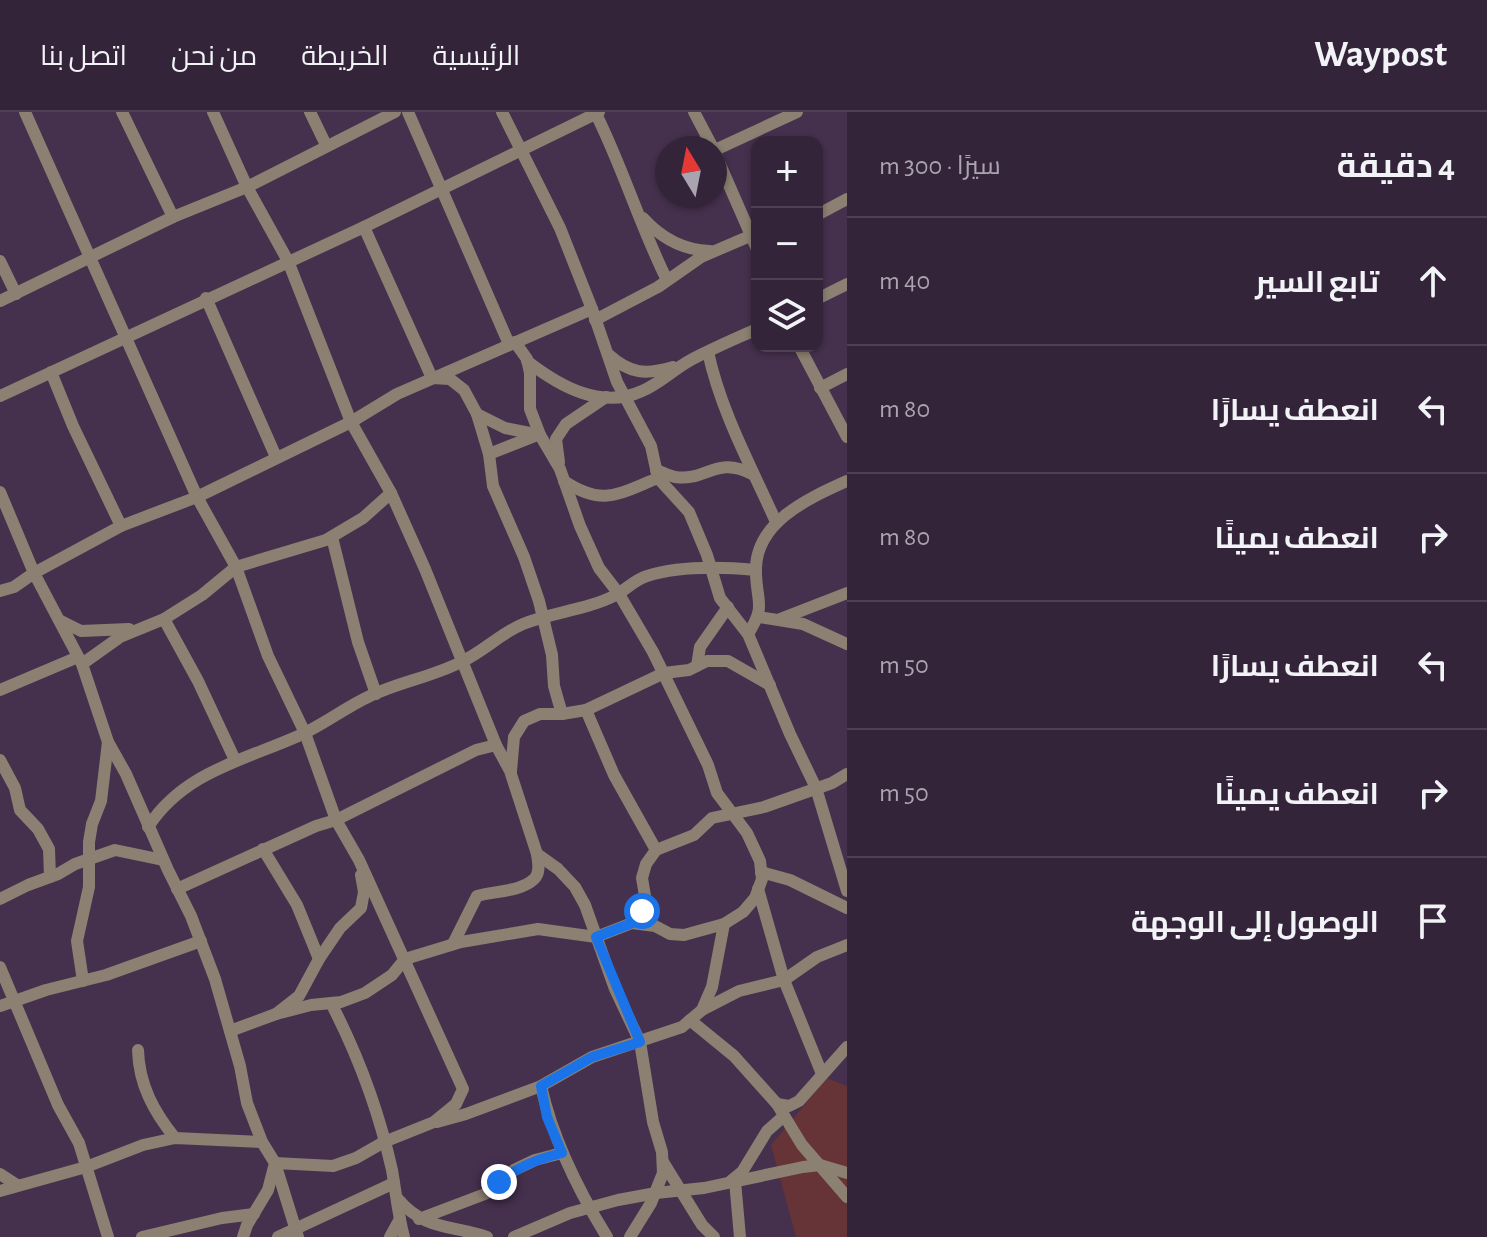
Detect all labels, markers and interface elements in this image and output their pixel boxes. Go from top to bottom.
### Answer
text: Waypost [1314,36,1447,74]
text: اتصل بنا [40,43,127,71]
text: من نحن [171,43,257,71]
text: الخريطة [301,43,389,71]
text: الرئيسية [433,43,520,71]
north arrow [655,136,727,208]
map controls [751,136,823,352]
button: + [751,136,823,208]
text: 4 دقيقة [1337,150,1455,184]
text: سيرًا · 300 m [879,153,1001,179]
button: − [751,208,823,280]
icon: ahead [1411,259,1455,303]
text: 40 m [879,268,930,294]
text: تابع السير [1255,268,1379,298]
button: layers [751,280,823,352]
icon: left [1411,387,1455,431]
text: 80 m [879,396,930,422]
text: انعطف يسارًا [1211,396,1379,426]
icon: right [1411,515,1455,559]
text: 80 m [879,524,930,550]
text: انعطف يمينًا [1215,524,1379,554]
icon: left [1411,643,1455,687]
text: 50 m [879,652,929,678]
text: انعطف يسارًا [1211,652,1379,682]
icon: right [1411,771,1455,815]
text: 50 m [879,780,929,806]
text: انعطف يمينًا [1215,780,1379,810]
route start [624,893,660,929]
icon: arrive [1411,899,1455,943]
text: الوصول إلى الوجهة [1131,908,1379,938]
route end [481,1164,517,1200]

